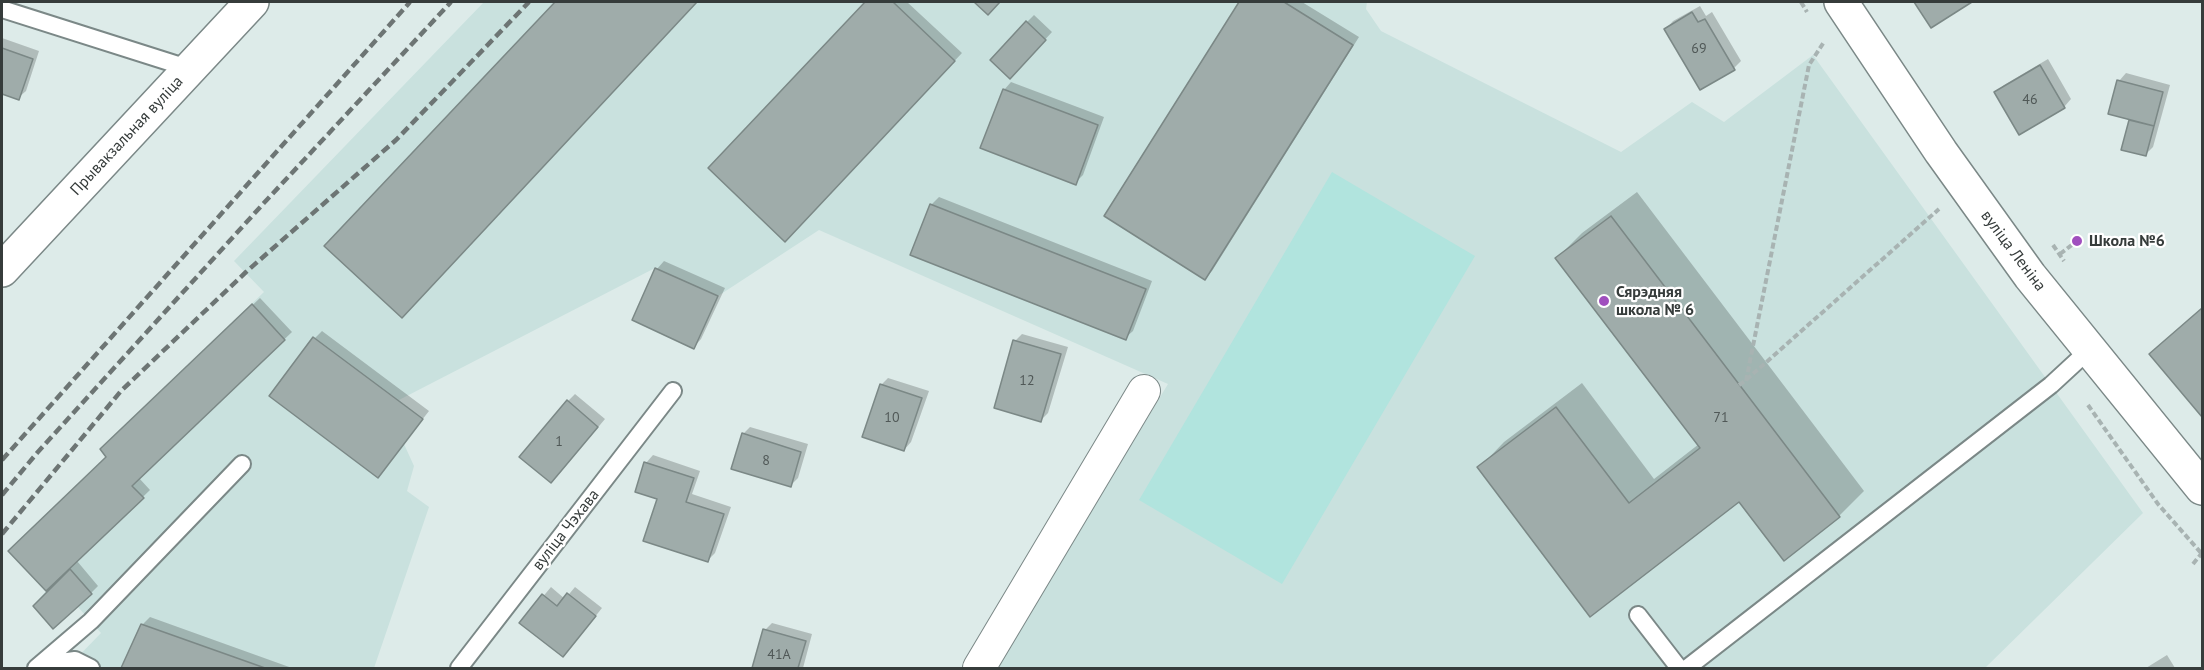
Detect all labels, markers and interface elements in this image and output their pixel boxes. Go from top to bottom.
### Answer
house number: 69 [1691,41,1707,57]
street label: Прывакзальная вуліца [67,72,187,200]
house number: 46 [2022,92,2038,108]
street label: вуліца Леніна [1976,207,2050,295]
place label: Школа №6 [2089,231,2165,251]
marker: Школа №6 [2070,234,2084,248]
place label: Сярэдняя школа № 6 [1616,282,1694,320]
marker: Сярэдняя школа № 6 [1597,294,1611,308]
house number: 12 [1019,373,1035,389]
house number: 10 [884,410,900,426]
house number: 71 [1713,410,1729,426]
house number: 1 [555,434,563,450]
house number: 8 [762,453,770,469]
street label: вуліца Чэхава [528,486,604,574]
house number: 41А [767,647,791,663]

